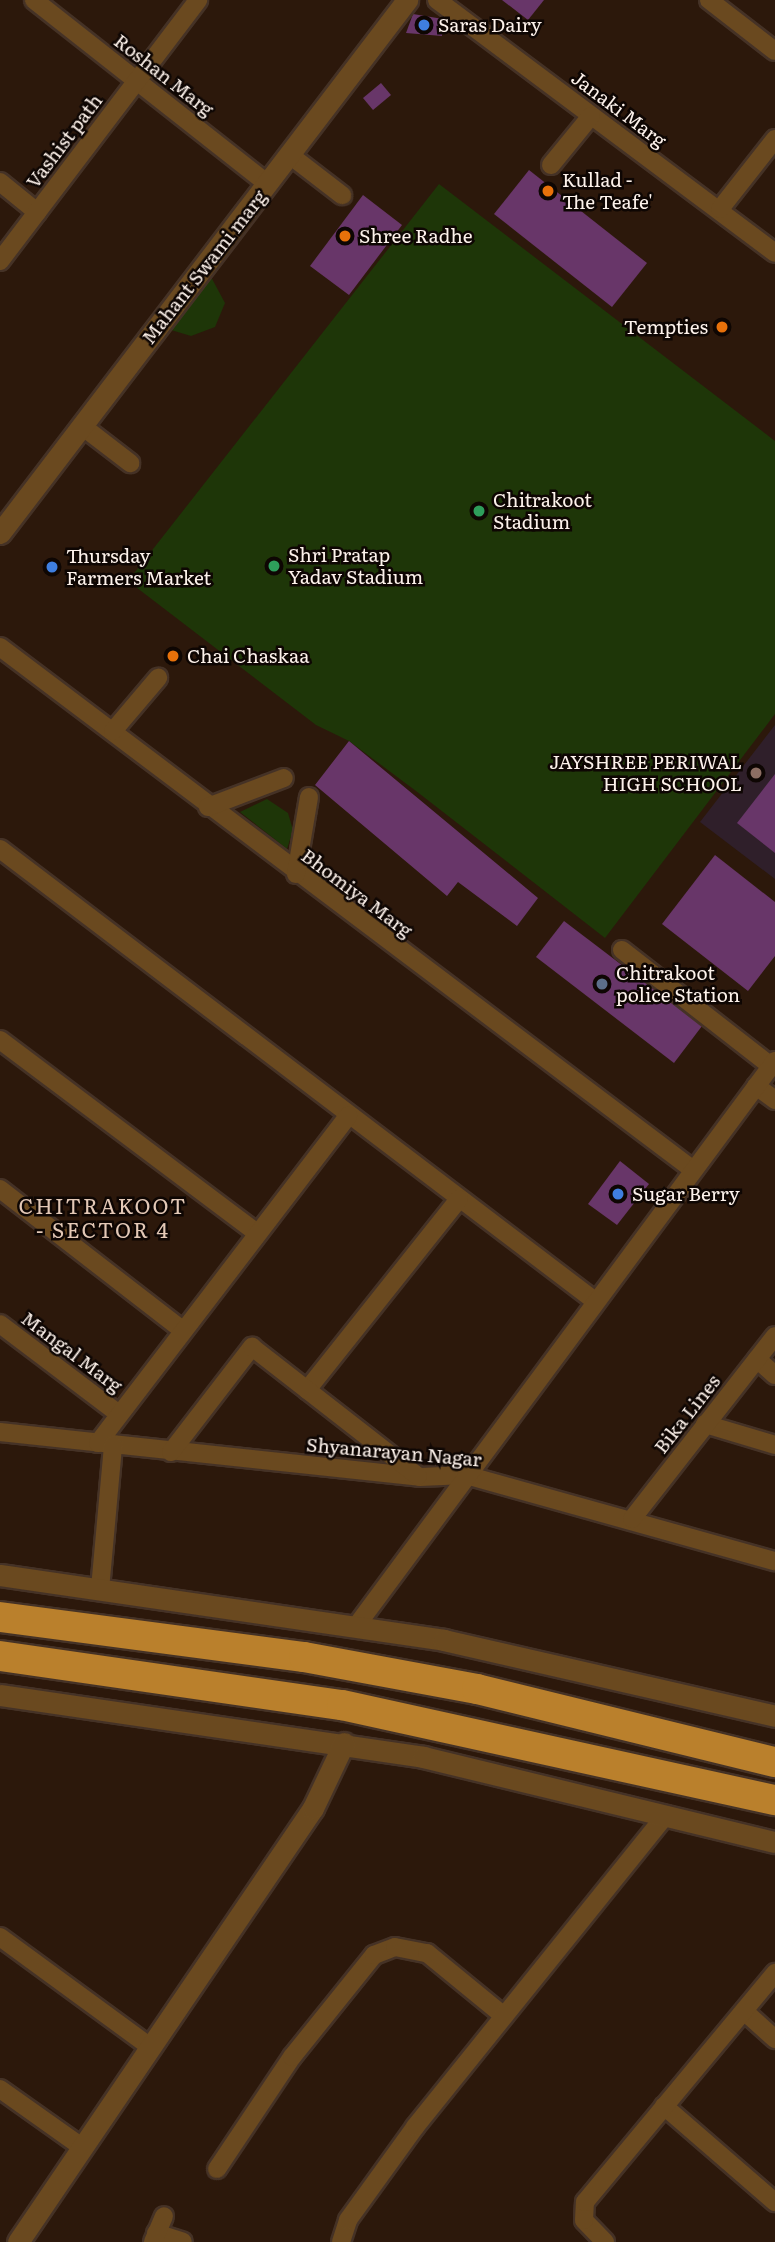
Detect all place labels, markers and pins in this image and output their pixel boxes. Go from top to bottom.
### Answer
place label: Saras Dairy [438,14,542,36]
marker: Saras Dairy [416,17,432,33]
place label: Kullad - The Teafe' [562,169,653,213]
marker: Kullad - The Teafe' [540,183,556,199]
place label: Shree Radhe [359,225,473,247]
marker: Shree Radhe [337,228,353,244]
place label: Tempties [624,316,708,338]
marker: Tempties [714,319,730,335]
place label: Chitrakoot Stadium [493,489,592,533]
marker: Chitrakoot Stadium [471,503,487,519]
place label: Shri Pratap Yadav Stadium [288,544,423,588]
place label: Thursday Farmers Market [66,545,211,589]
marker: Shri Pratap Yadav Stadium [266,558,282,574]
marker: Thursday Farmers Market [44,559,60,575]
place label: Chai Chaskaa [187,645,309,667]
marker: Chai Chaskaa [165,648,181,664]
place label: JAYSHREE PERIWAL HIGH SCHOOL [549,751,742,795]
marker: JAYSHREE PERIWAL HIGH SCHOOL [748,765,764,781]
place label: Chitrakoot police Station [616,962,740,1006]
marker: Chitrakoot police Station [594,976,610,992]
place label: Sugar Berry [632,1183,740,1205]
marker: Sugar Berry [610,1186,626,1202]

